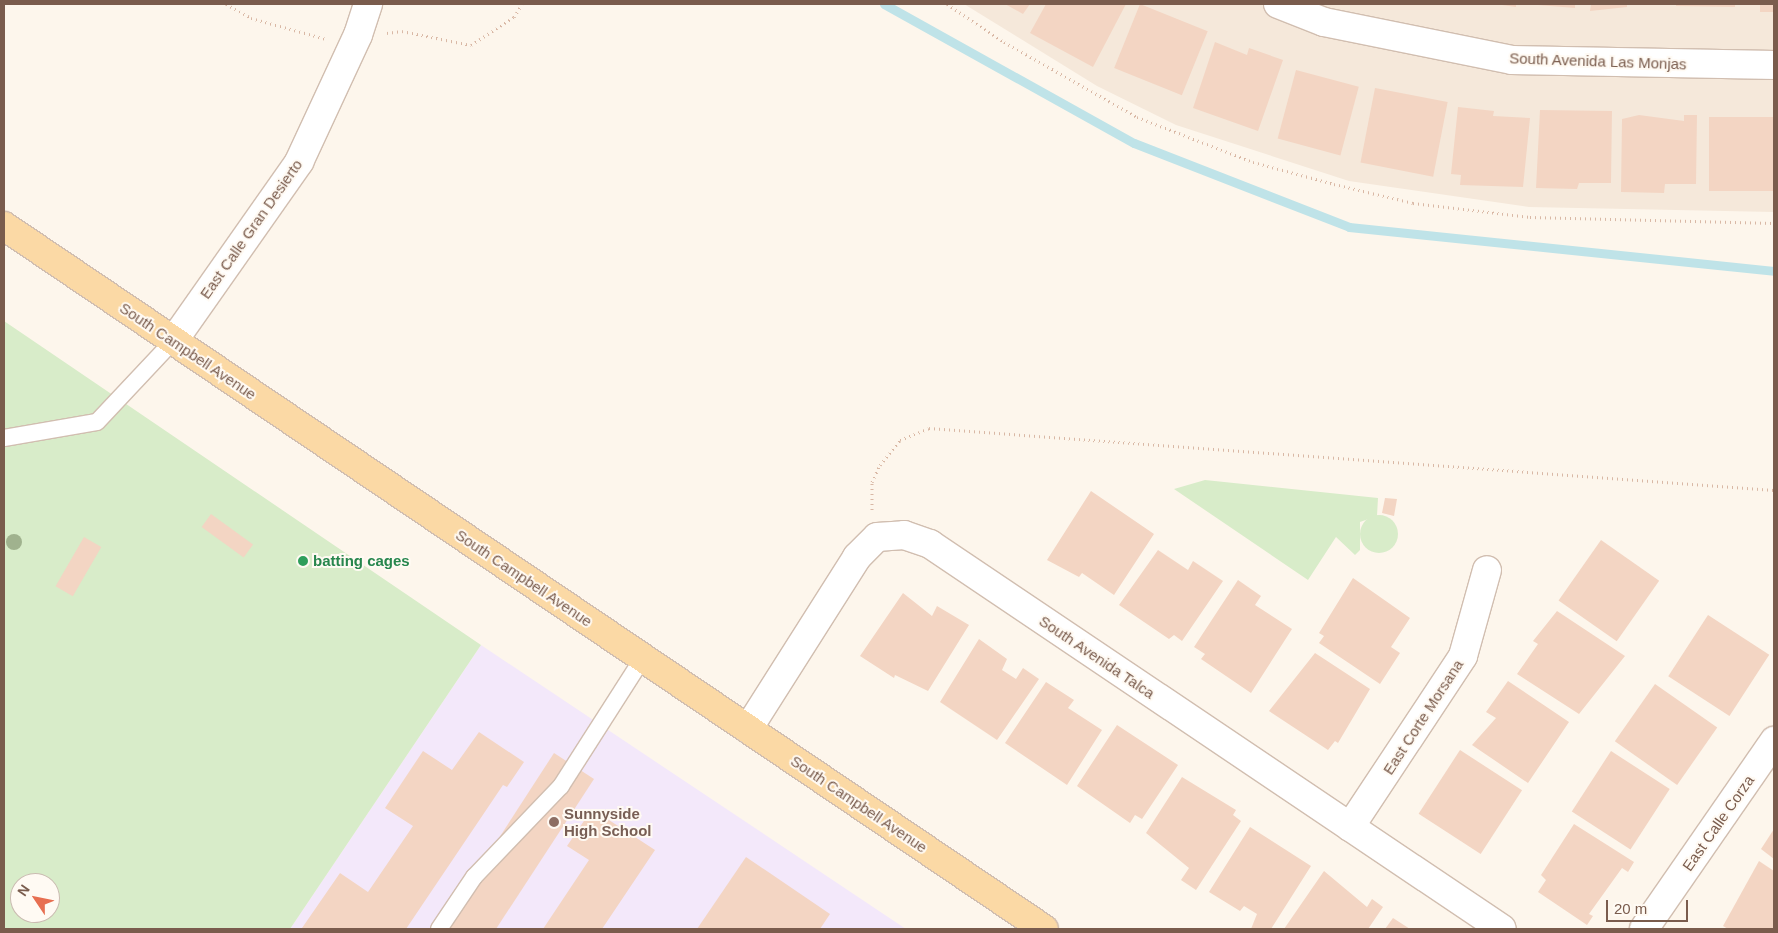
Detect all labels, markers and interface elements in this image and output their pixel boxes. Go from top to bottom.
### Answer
street label: South Avenida Las Monjas [1509,49,1687,73]
street label: East Calle Gran Desierto [196,156,306,302]
street label: South Campbell Avenue [116,298,260,404]
street label: South Campbell Avenue [452,525,596,631]
place label: batting cages [313,552,410,570]
marker: batting cages [297,555,309,567]
street label: South Avenida Talca [1035,611,1159,703]
street label: East Corte Morsana [1379,656,1467,778]
street label: South Campbell Avenue [787,751,931,857]
street label: East Calle Corza [1678,772,1758,874]
place label: Sunnyside High School [564,804,651,839]
marker: Sunnyside High School [548,816,560,828]
north arrow [10,873,60,923]
text: N [14,882,33,899]
scale bar [1608,890,1690,922]
text: 20 m [1614,900,1647,917]

